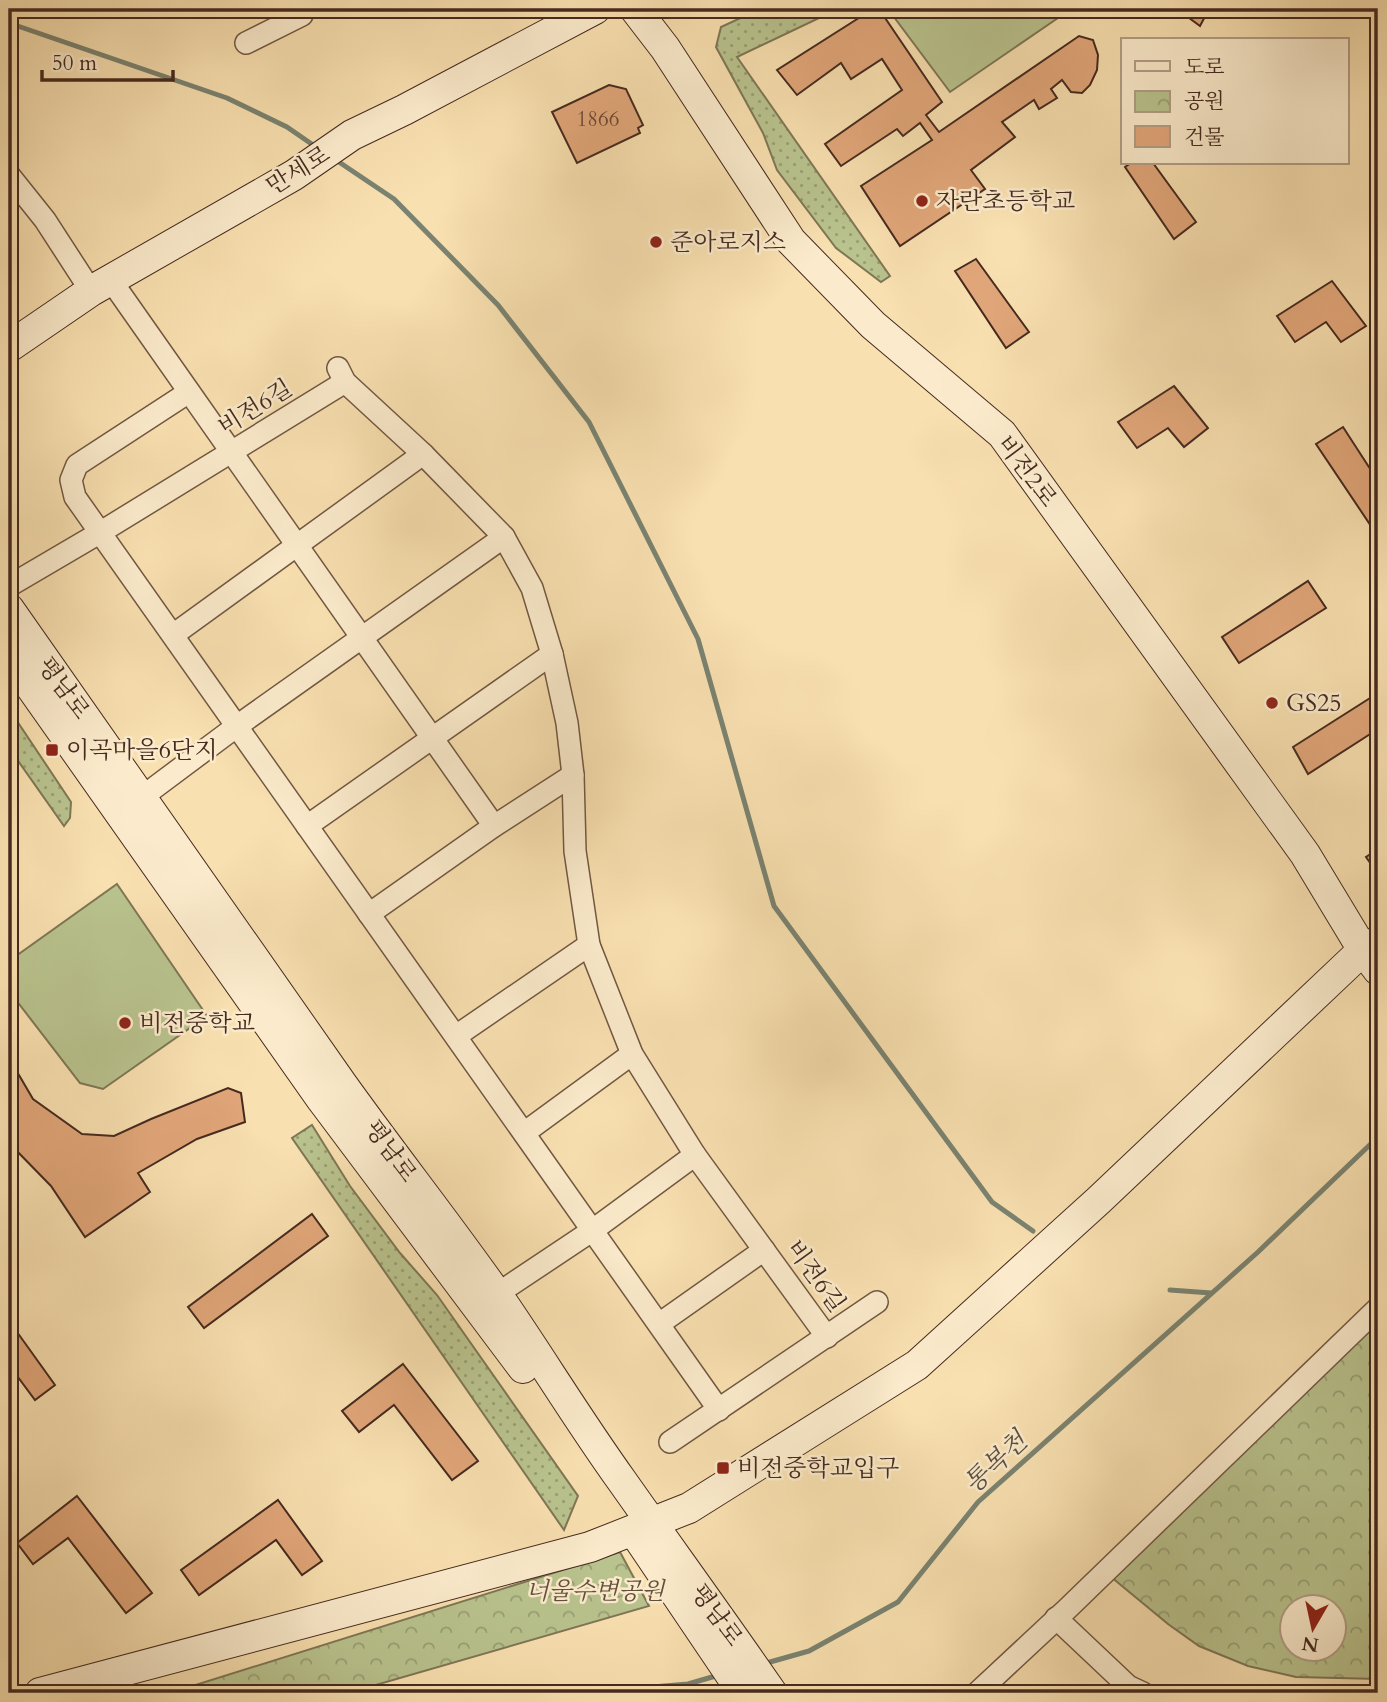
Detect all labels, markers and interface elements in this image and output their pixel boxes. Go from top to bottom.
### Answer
scale bar [42,38,173,82]
legend [1121,38,1348,164]
text: 50 m [52,49,97,78]
text: 도로 [1184,53,1225,82]
text: 공원 [1184,87,1225,116]
house number: 1866 [576,105,620,134]
text: 건물 [1184,123,1225,152]
street label: 만세로 [260,138,337,203]
place label: 자란초등학교 [936,185,1075,218]
marker: 자란초등학교 [914,193,930,209]
place label: 준아로지스 [670,226,786,259]
marker: 준아로지스 [648,234,664,250]
street label: 비전6길 [212,372,299,443]
street label: 비전2로 [989,429,1064,514]
street label: 평남로 [30,650,97,726]
place label: GS25 [1286,687,1342,720]
marker: GS25 [1264,695,1280,711]
place label: 이곡마을6단지 [66,734,217,767]
marker: 이곡마을6단지 [44,742,60,758]
place label: 비전중학교 [139,1007,255,1040]
marker: 비전중학교 [117,1015,133,1031]
street label: 평남로 [357,1113,424,1189]
street label: 비전6길 [778,1233,853,1319]
water label: 통복천 [956,1423,1036,1501]
place label: 비전중학교입구 [737,1452,899,1485]
marker: 비전중학교입구 [715,1460,731,1476]
park label: 너울수변공원 [525,1575,666,1608]
street label: 평남로 [683,1577,750,1653]
north arrow [1278,1594,1348,1664]
text: N [1300,1630,1321,1658]

